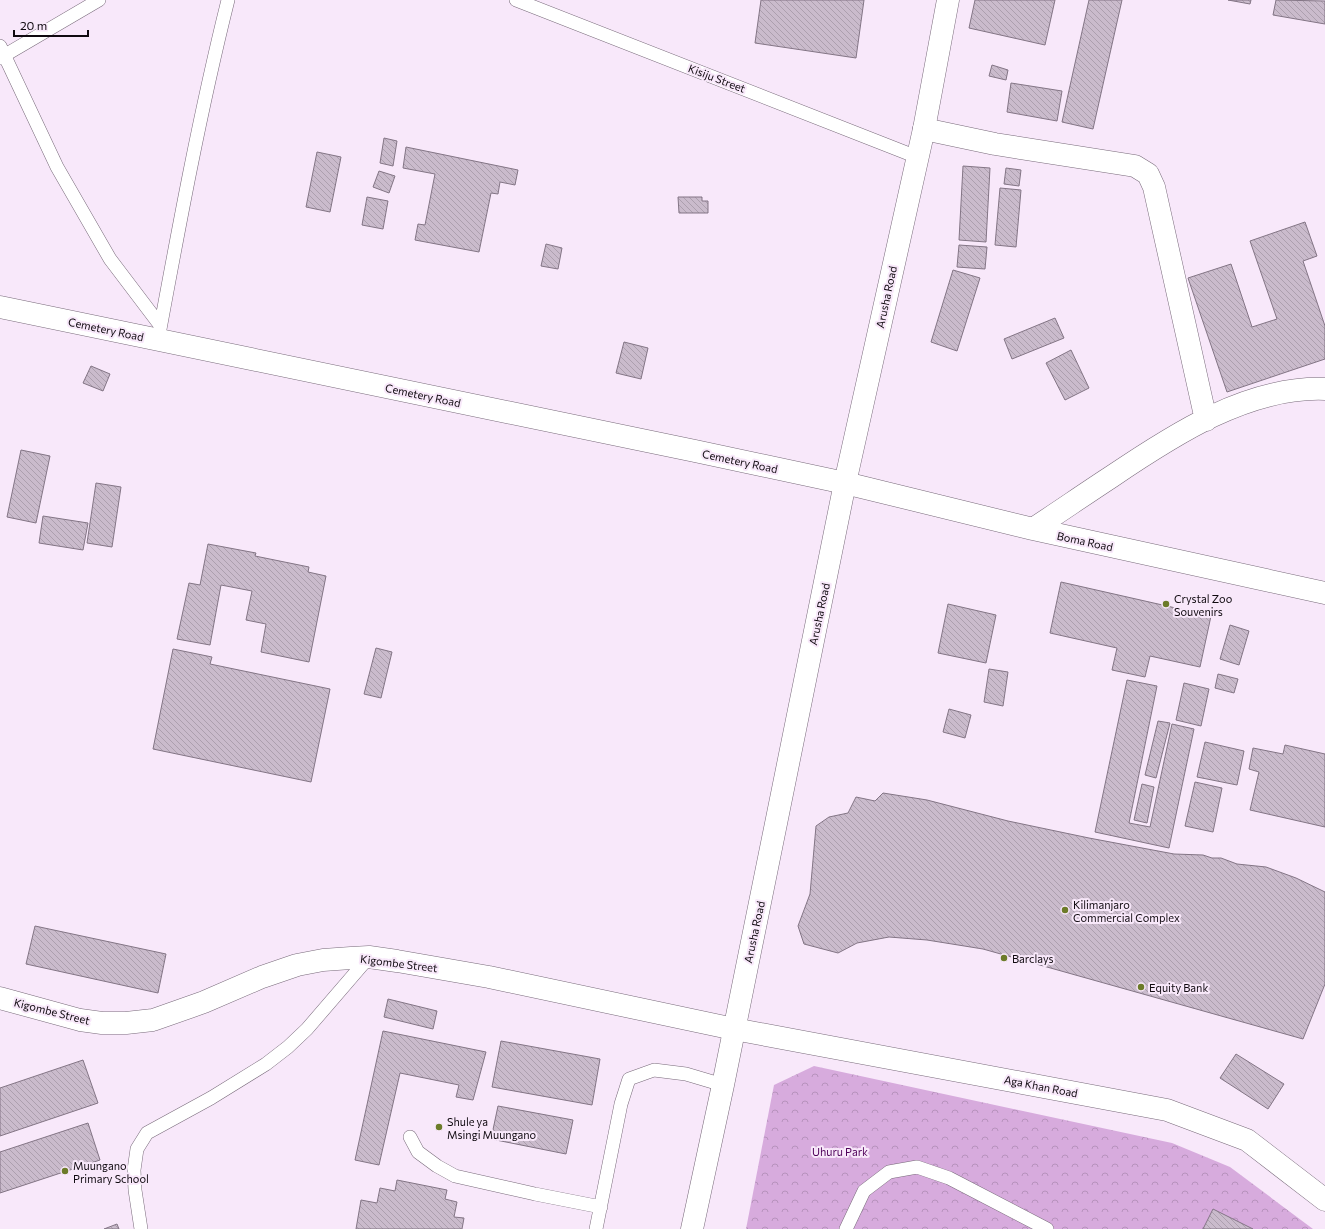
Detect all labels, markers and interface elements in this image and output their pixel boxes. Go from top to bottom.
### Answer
scale bar [14,12,88,38]
text: 20 m [20,18,47,32]
street label: Kisiju Street [687,61,748,95]
street label: Arusha Road [873,265,899,329]
street label: Cemetery Road [67,315,145,343]
street label: Cemetery Road [384,381,462,409]
street label: Cemetery Road [701,447,779,475]
street label: Boma Road [1056,529,1114,553]
street label: Arusha Road [806,582,832,646]
place label: Crystal Zoo Souvenirs [1174,592,1233,618]
marker: Crystal Zoo Souvenirs [1161,599,1171,609]
place label: Kilimanjaro Commercial Complex [1073,898,1180,924]
street label: Arusha Road [741,900,767,964]
marker: Kilimanjaro Commercial Complex [1060,905,1070,915]
street label: Kigombe Street [360,952,439,974]
place label: Barclays [1012,952,1054,965]
marker: Barclays [999,953,1009,963]
place label: Equity Bank [1149,981,1208,994]
marker: Equity Bank [1136,982,1146,992]
street label: Kigombe Street [13,995,92,1027]
street label: Aga Khan Road [1003,1072,1079,1100]
place label: Shule ya Msingi Muungano [447,1115,537,1141]
marker: Shule ya Msingi Muungano [434,1122,444,1132]
park label: Uhuru Park [812,1145,868,1158]
place label: Muungano Primary School [73,1159,149,1185]
marker: Muungano Primary School [60,1166,70,1176]

